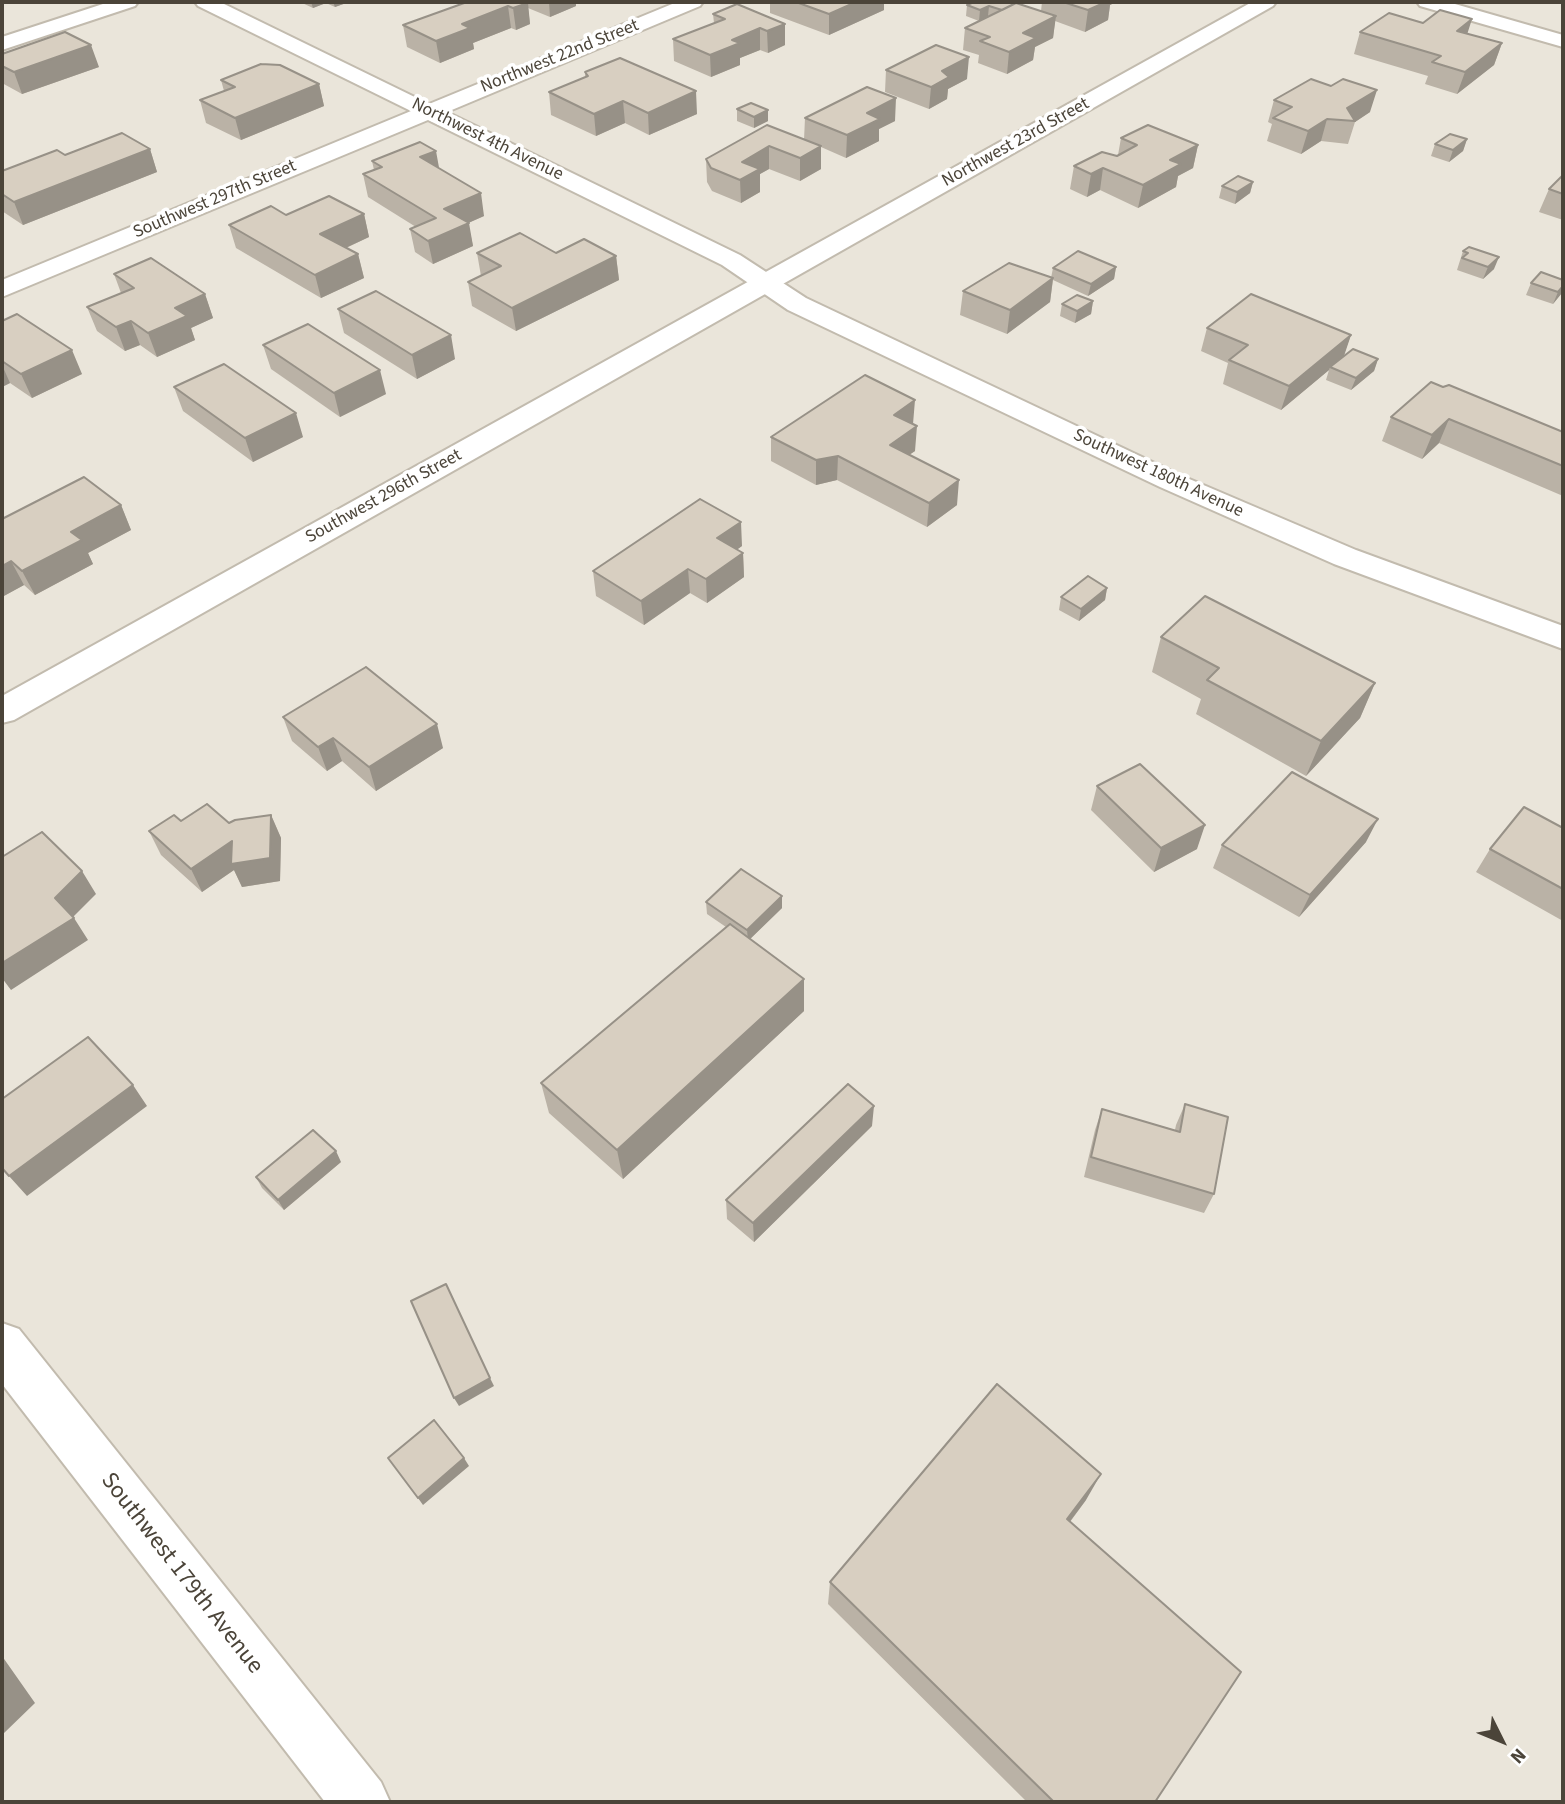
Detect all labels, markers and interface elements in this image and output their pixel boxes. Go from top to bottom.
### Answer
street label: Northwest 22nd Street [478,15,642,99]
street label: Northwest 4th Avenue [408,94,566,186]
street label: Northwest 23rd Street [939,94,1093,192]
street label: Southwest 297th Street [130,156,300,244]
street label: Southwest 180th Avenue [1069,425,1247,523]
street label: Southwest 296th Street [302,445,466,549]
street label: Southwest 179th Avenue [94,1468,268,1680]
north arrow [1467,1706,1537,1776]
text: N [1504,1742,1532,1769]

